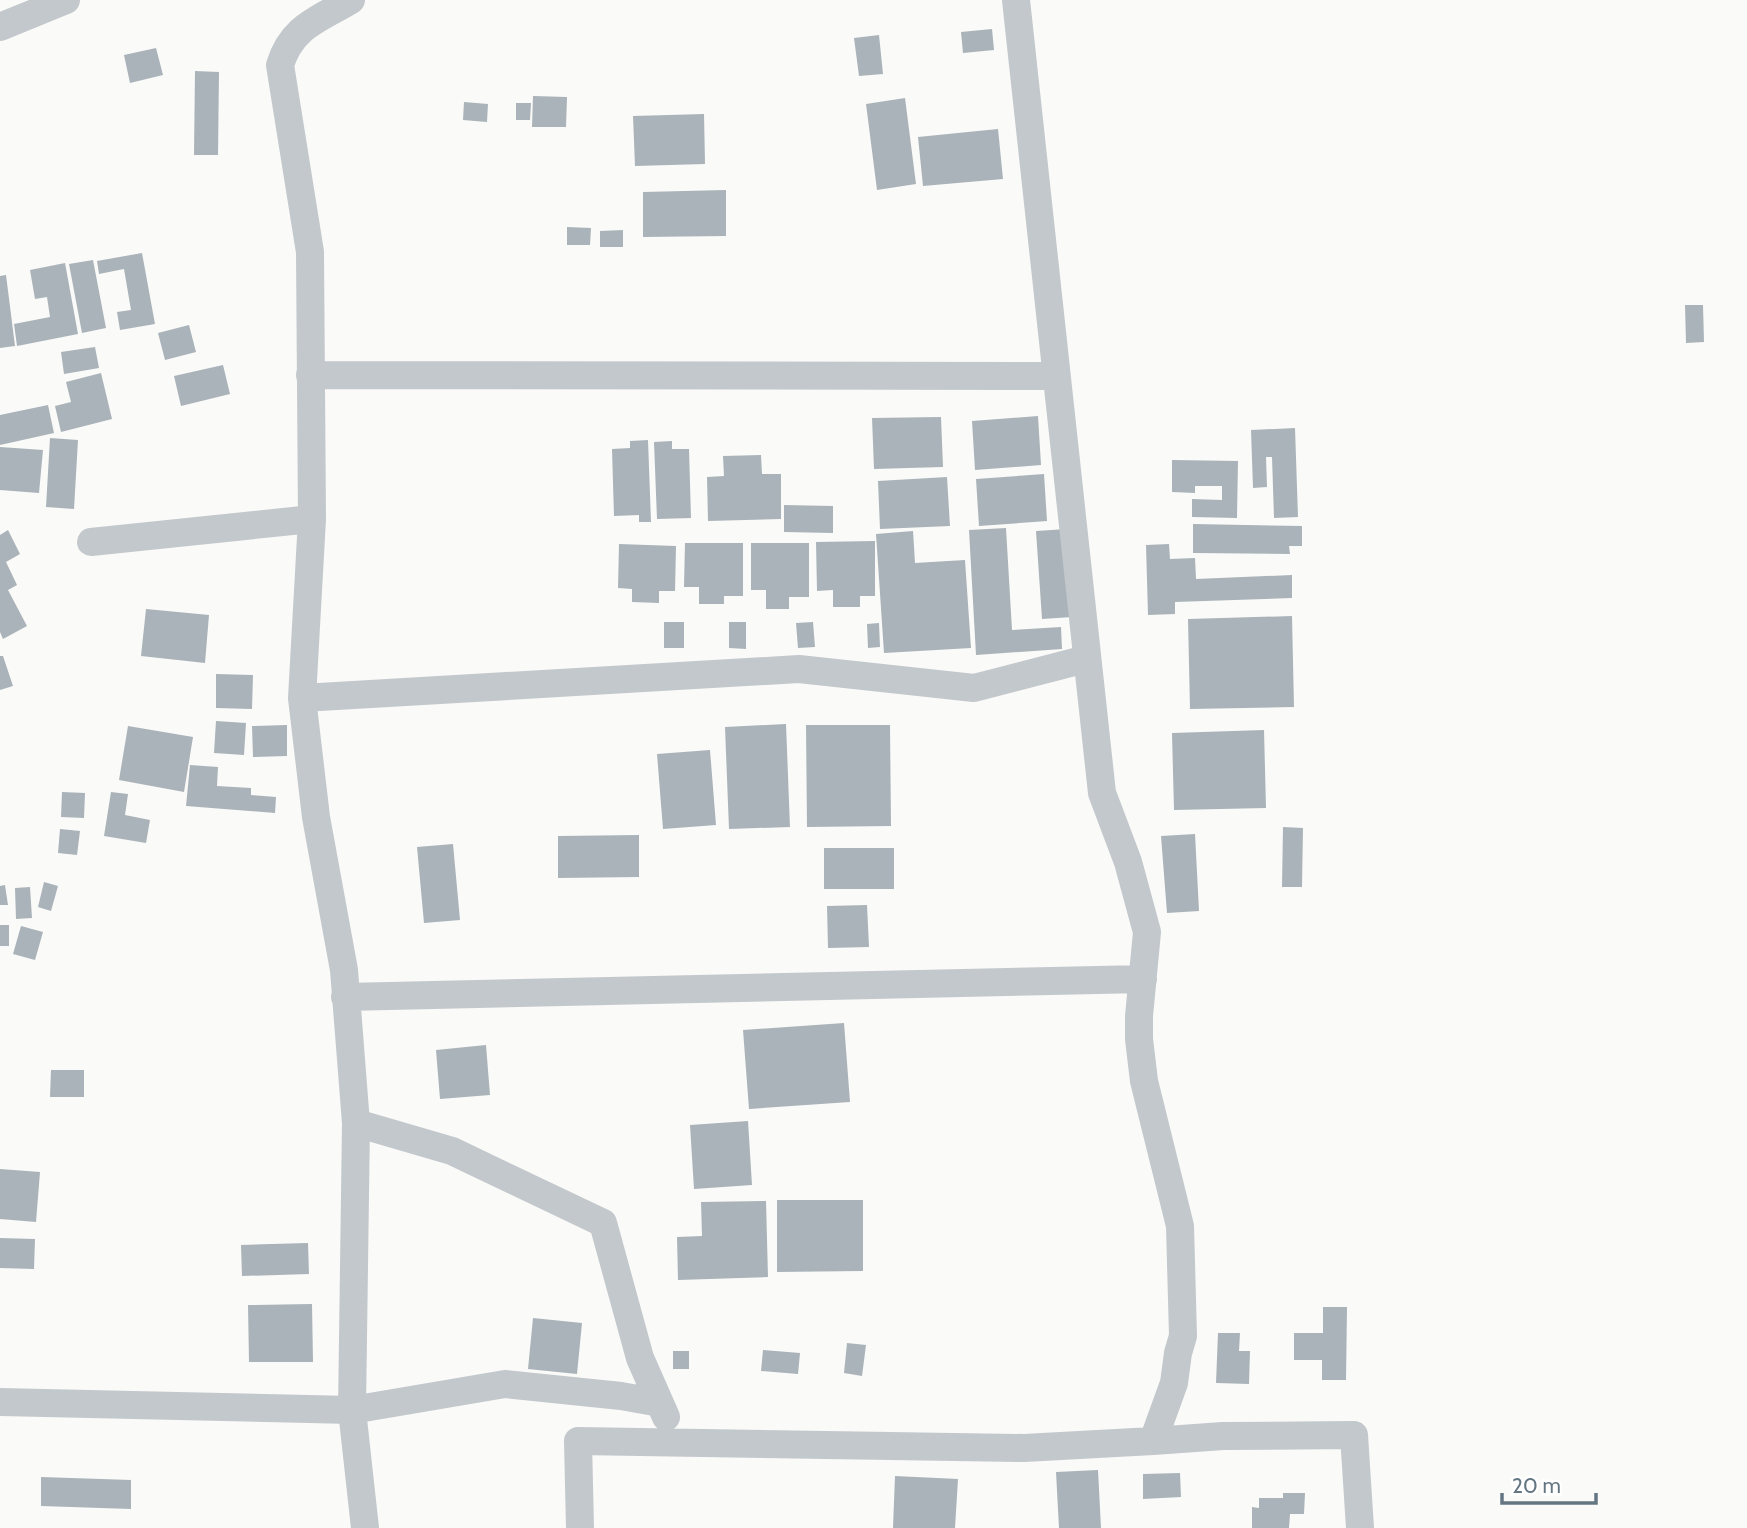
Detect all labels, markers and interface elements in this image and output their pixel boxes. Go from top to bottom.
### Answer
scale bar [1502,1462,1596,1506]
text: 20 m [1512,1473,1561,1498]

